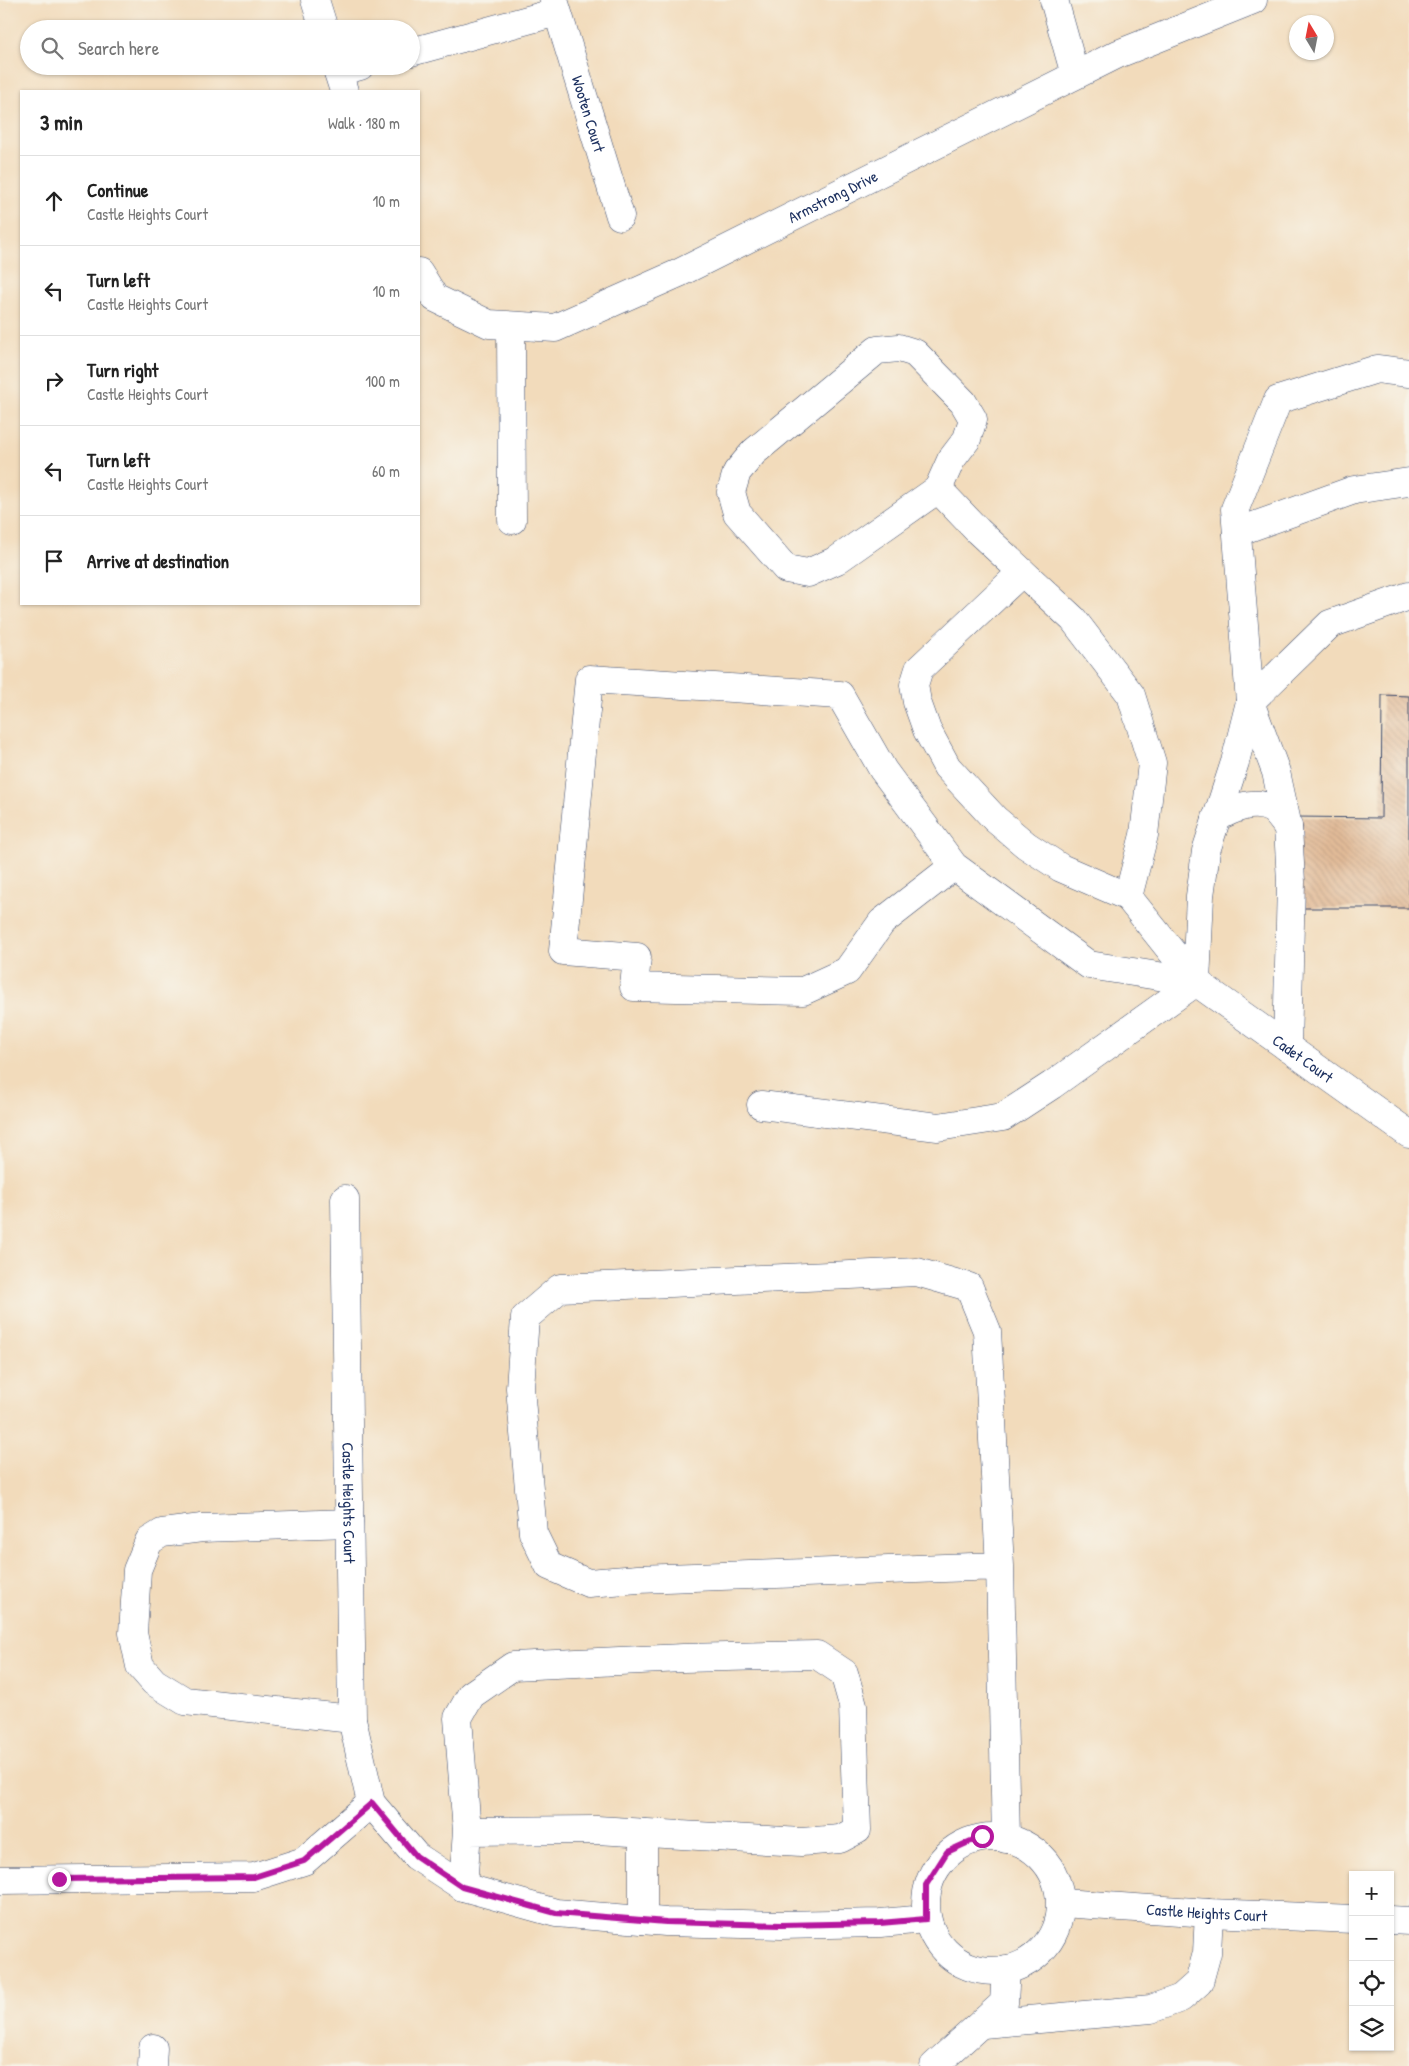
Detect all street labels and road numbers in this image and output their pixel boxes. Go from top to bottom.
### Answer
street label: Wooten Court [567,73,611,155]
street label: Armstrong Drive [784,164,882,228]
street label: Cadet Court [1268,1029,1338,1088]
street label: Castle Heights Court [337,1442,361,1564]
street label: Castle Heights Court [1146,1898,1268,1926]

